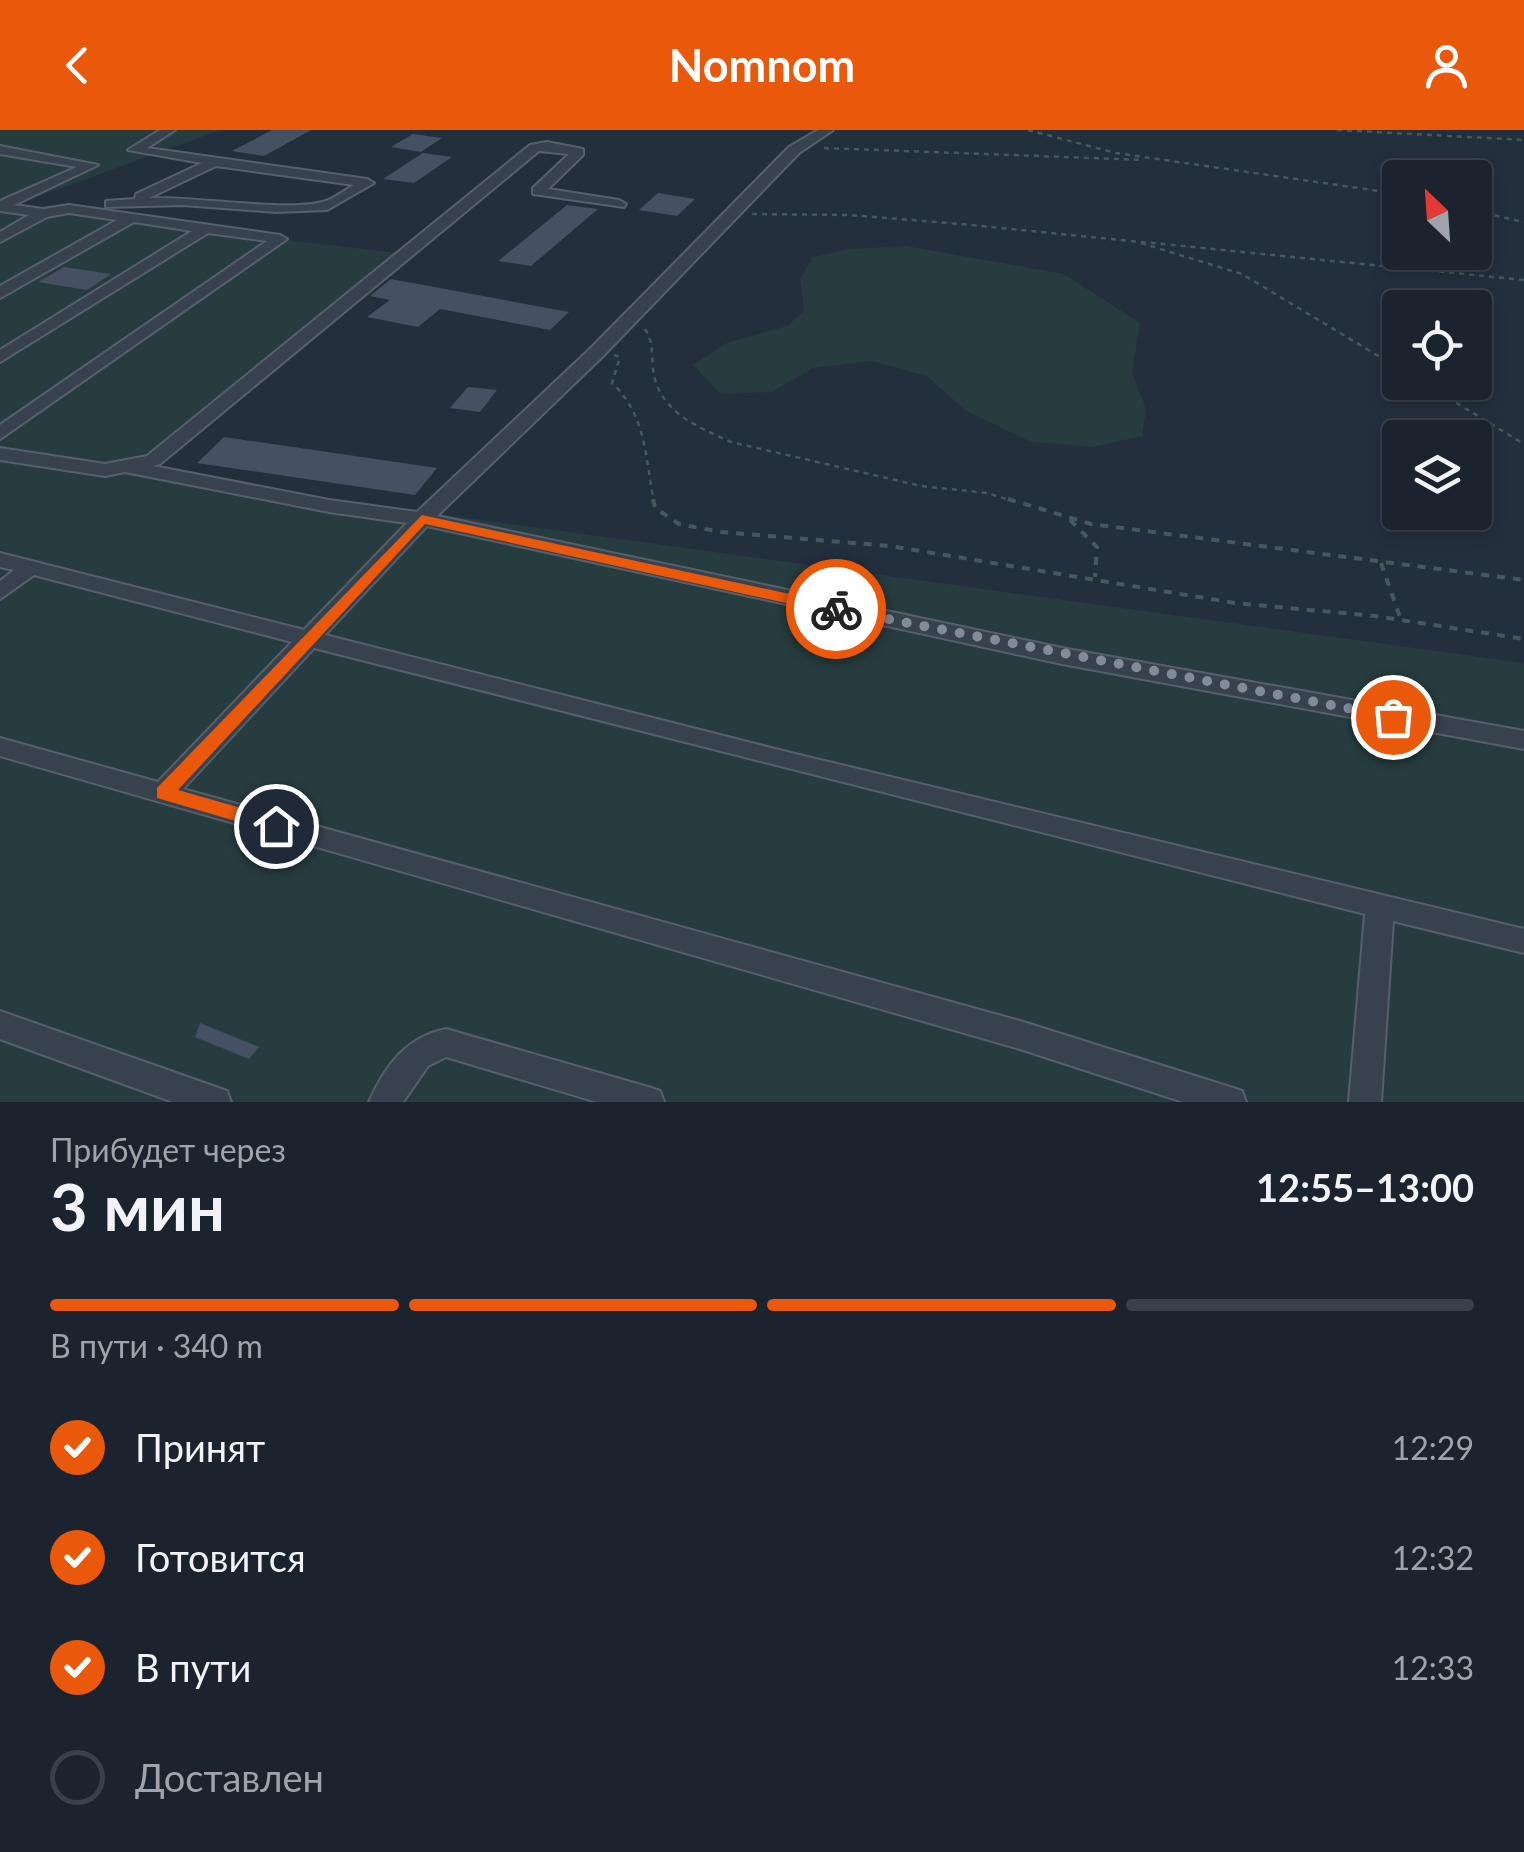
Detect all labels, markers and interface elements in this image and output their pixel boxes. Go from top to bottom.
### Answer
icon: back [50,38,105,93]
text: Nomnom [669,38,855,92]
icon: person [1419,38,1474,93]
north arrow [1382,160,1492,270]
map controls [1382,160,1492,530]
button: locate [1382,290,1492,400]
button: layers [1382,420,1492,530]
courier [786,559,886,659]
icon: bike [809,582,864,637]
pin [1351,675,1436,760]
icon: bag [1366,690,1421,745]
pin [234,784,319,869]
icon: home [249,799,304,854]
text: Прибудет через [50,1130,286,1169]
text: 12:55–13:00 [1256,1164,1474,1210]
text: 3 мин [50,1167,225,1245]
text: В пути · 340 m [50,1326,263,1365]
icon: check [50,1420,105,1475]
text: Принят [135,1424,265,1470]
text: 12:29 [1392,1428,1474,1467]
icon: check [50,1530,105,1585]
text: Готовится [135,1534,306,1580]
text: 12:32 [1392,1538,1474,1577]
icon: check [50,1640,105,1695]
text: В пути [135,1644,251,1690]
text: 12:33 [1392,1648,1474,1687]
text: Доставлен [135,1754,324,1800]

